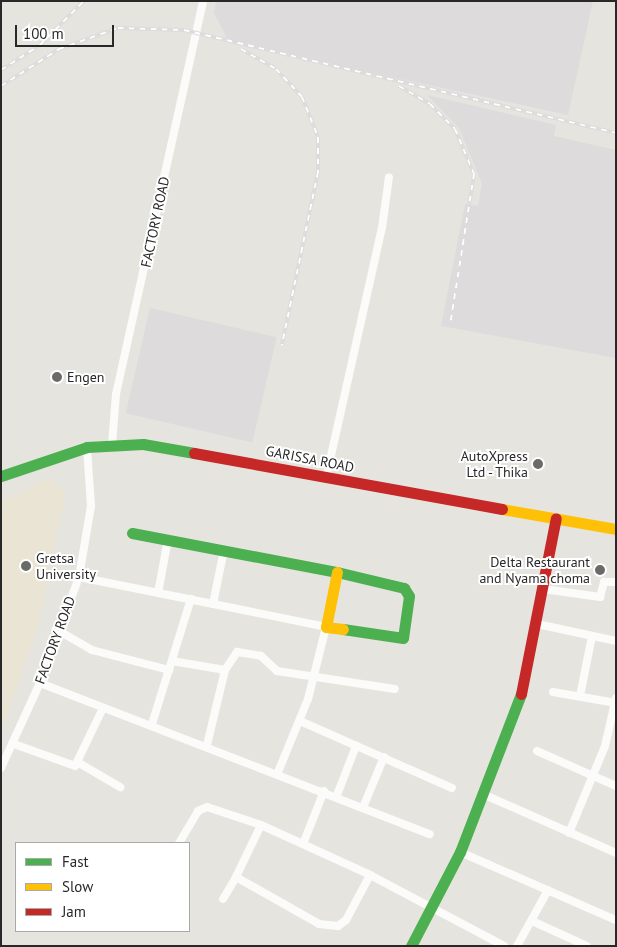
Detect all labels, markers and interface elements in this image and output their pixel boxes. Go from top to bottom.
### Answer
scale bar [18,15,116,47]
text: 100 m [23,24,64,43]
street label: FACTORY ROAD [137,175,173,269]
place label: Engen [67,369,104,385]
marker: Engen [51,371,63,383]
street label: GARISSA ROAD [264,442,356,476]
place label: AutoXpress Ltd - Thika [461,448,528,481]
marker: AutoXpress Ltd - Thika [532,458,544,470]
place label: Gretsa University [36,550,96,582]
place label: Delta Restaurant and Nyama choma [479,554,590,586]
marker: Gretsa University [20,560,32,572]
marker: Delta Restaurant and Nyama choma [594,564,606,576]
street label: FACTORY ROAD [31,594,79,686]
legend [15,842,190,932]
text: Fast [62,852,89,871]
text: Slow [62,877,93,896]
text: Jam [62,902,86,921]

